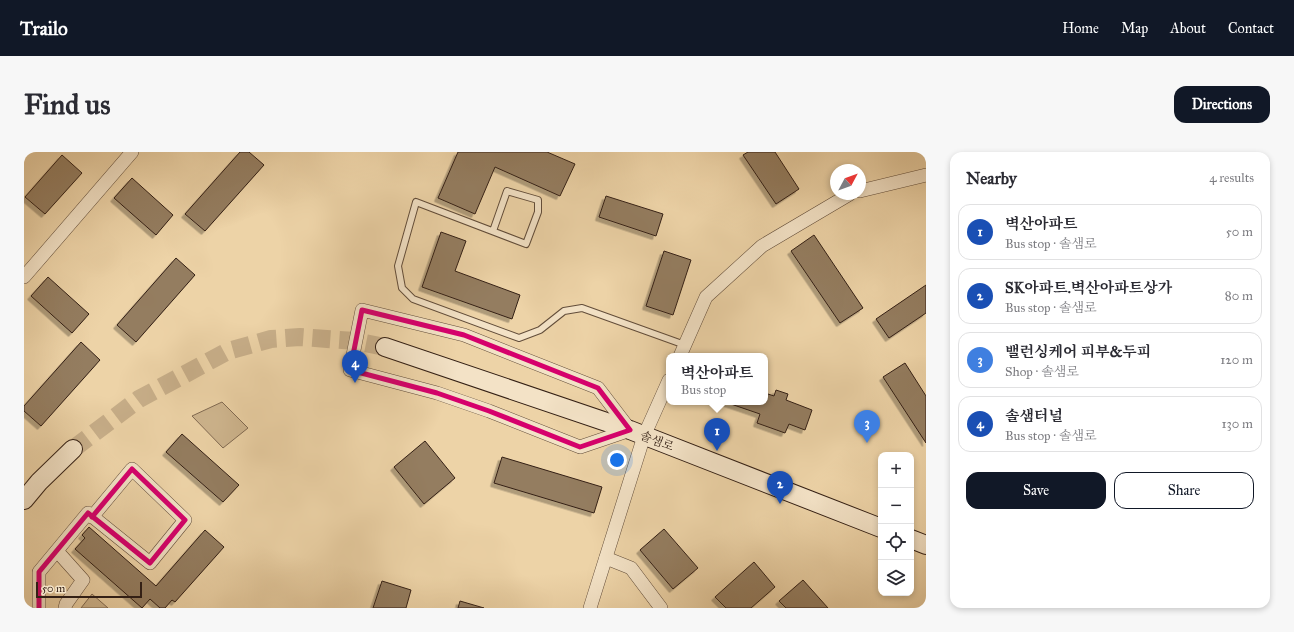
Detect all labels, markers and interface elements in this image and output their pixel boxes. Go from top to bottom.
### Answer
text: Trailo [20,17,68,40]
text: Home [1062,20,1099,37]
text: Map [1121,20,1148,37]
text: About [1170,20,1206,37]
text: Contact [1228,20,1274,37]
button: Directions [1174,86,1270,123]
text: Find us [24,87,110,122]
north arrow [830,164,866,200]
text: Nearby [966,168,1017,189]
text: 4 results [1209,170,1254,186]
text: 벽산아파트 [1005,215,1077,233]
text: 1 [977,224,983,240]
text: 50 m [1226,224,1253,240]
text: Bus stop · 솔샘로 [1005,236,1097,252]
text: SK아파트.벽산아파트상가 [1005,279,1172,297]
text: 2 [977,288,983,304]
text: 80 m [1225,288,1253,304]
text: Bus stop · 솔샘로 [1005,300,1097,316]
text: 밸런싱케어 피부&두피 [1005,343,1151,361]
pin: 4 [342,350,368,383]
text: 3 [977,352,983,368]
text: 120 m [1220,352,1253,368]
popup [666,353,768,405]
text: 벽산아파트 [681,364,753,382]
text: Shop · 솔샘로 [1005,364,1079,380]
text: Bus stop [681,382,726,398]
text: 솔샘터널 [1005,407,1063,425]
pin: 3 [854,410,880,443]
text: 4 [976,416,984,432]
text: 130 m [1221,416,1253,432]
pin: 1 [704,418,730,451]
street label: 솔샘로 [638,428,676,454]
text: Bus stop · 솔샘로 [1005,428,1097,444]
your location [607,450,627,470]
map controls [878,452,914,596]
button: + [878,452,914,488]
pin: 2 [767,471,793,504]
button: Save [966,472,1106,509]
button: Share [1114,472,1254,509]
button: − [878,488,914,524]
button: locate [878,524,914,560]
button: layers [878,560,914,596]
scale bar [36,580,142,599]
text: 50 m [42,582,65,595]

